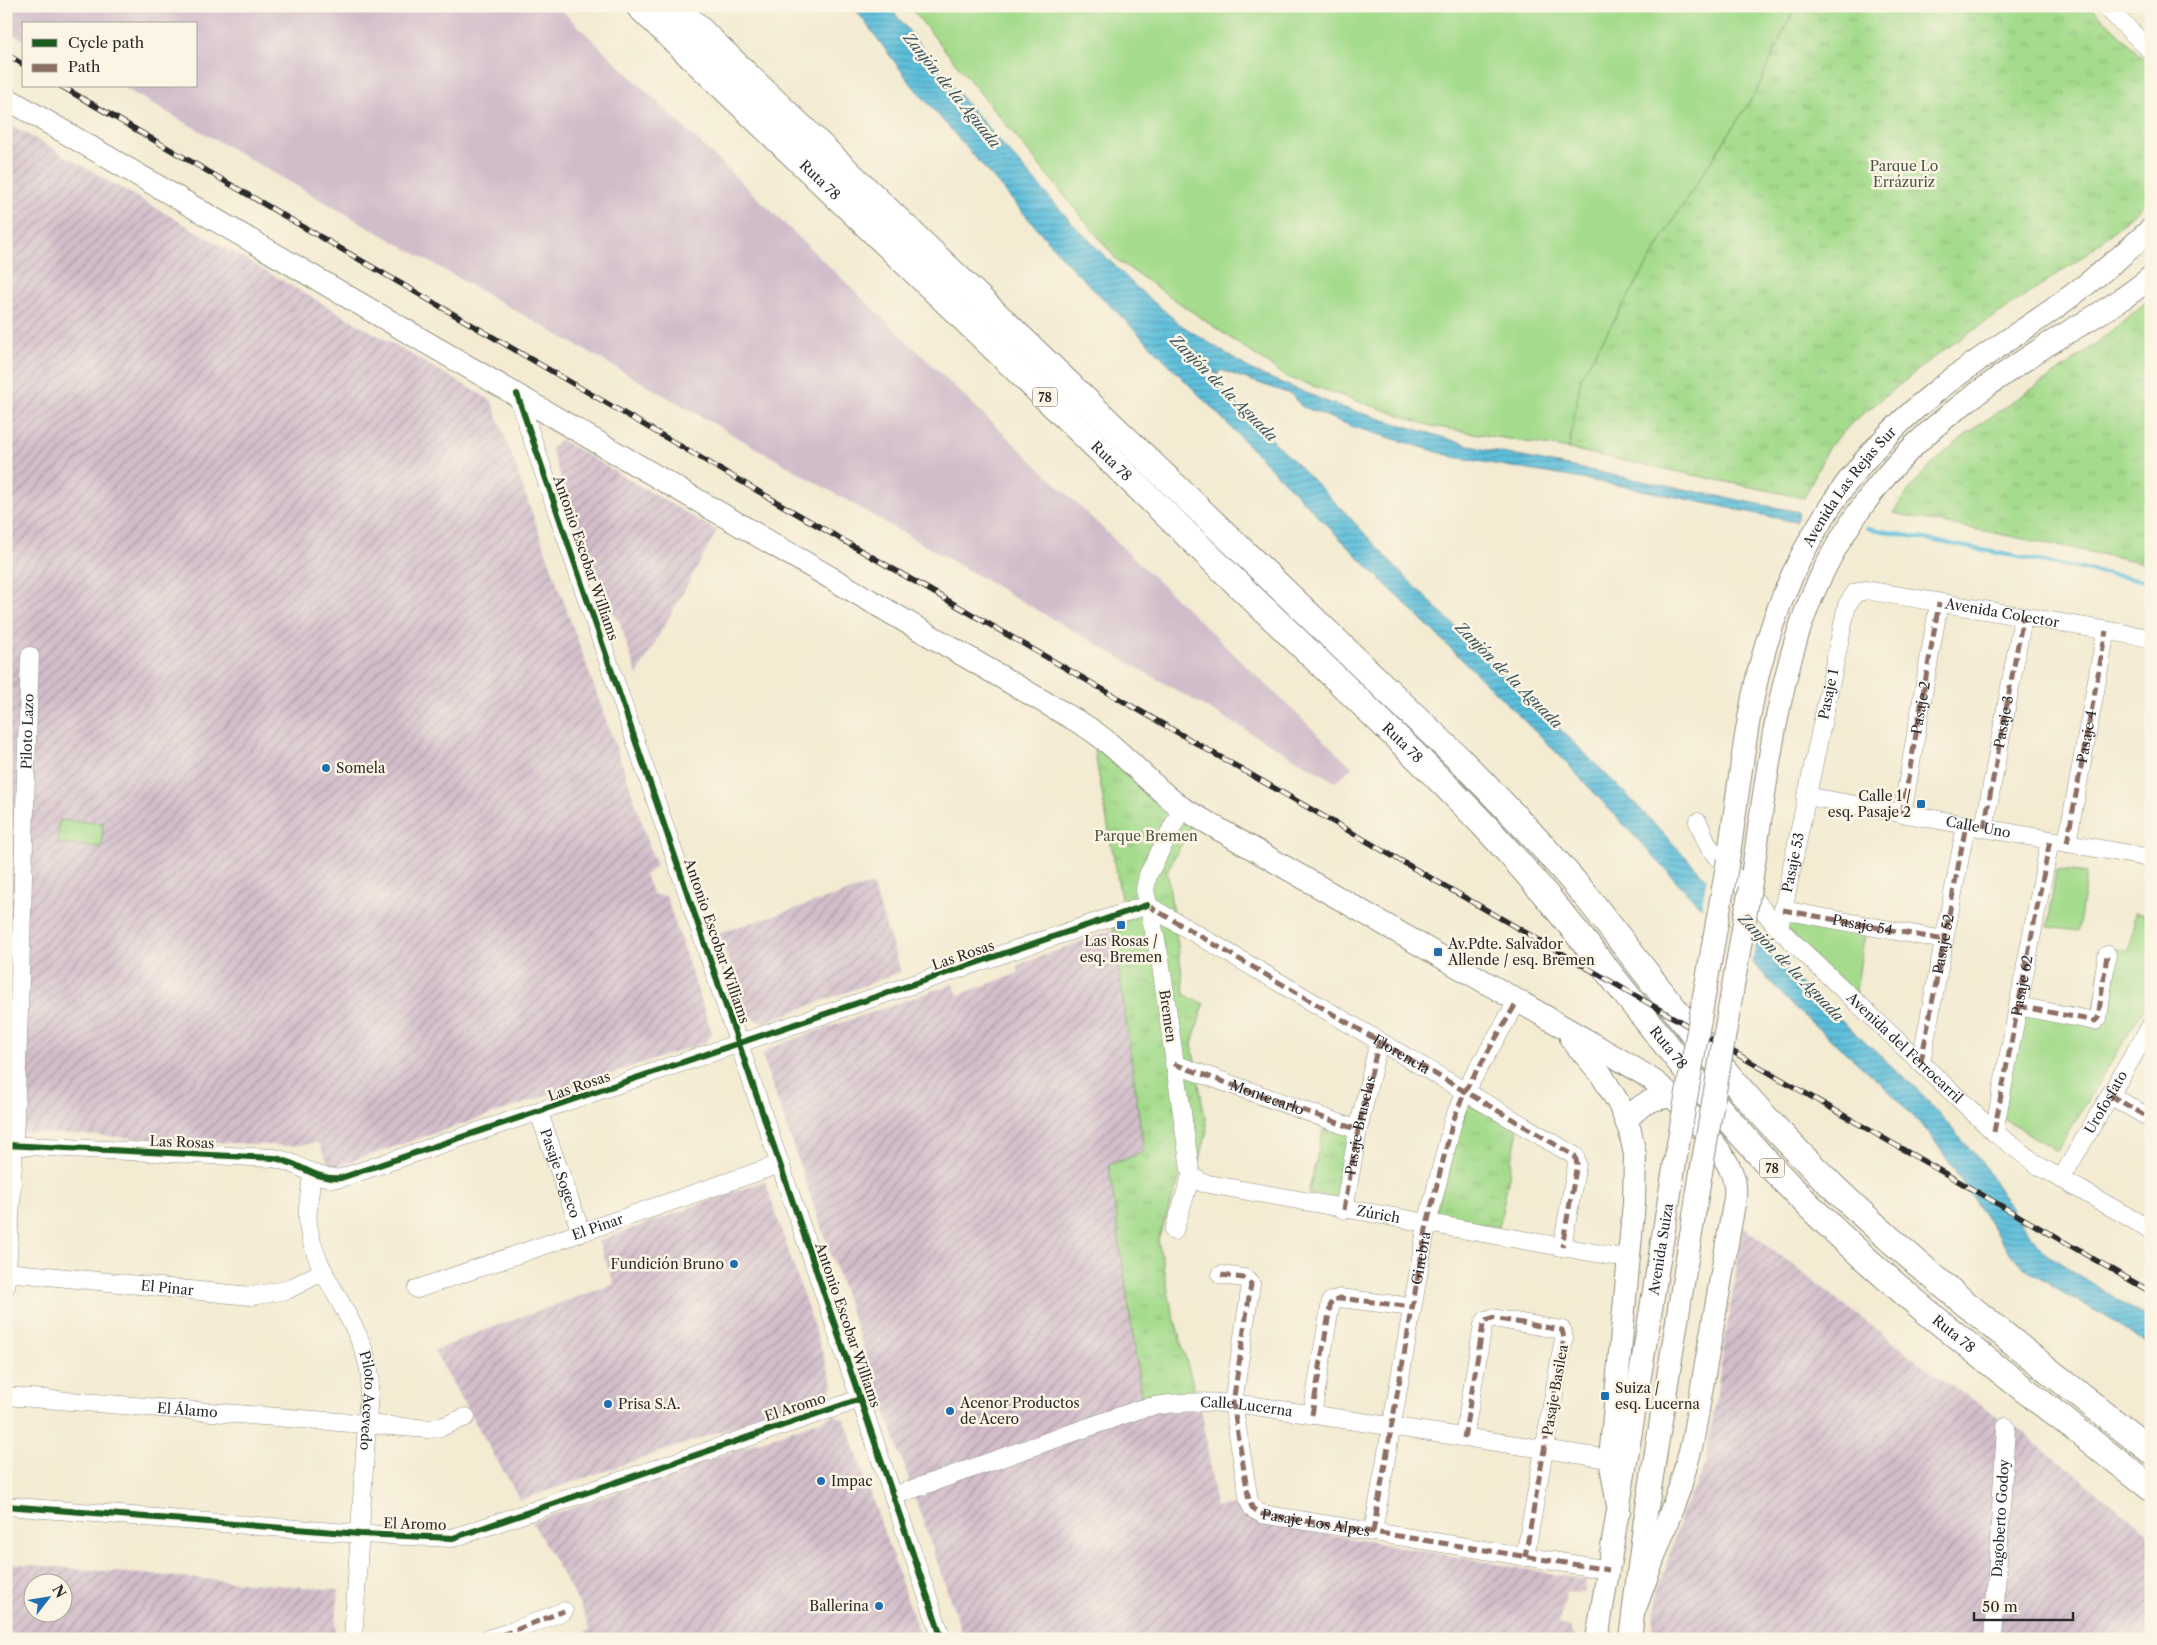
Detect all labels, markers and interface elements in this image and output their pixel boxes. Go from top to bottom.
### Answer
legend [22,22,198,88]
water label: Zanjón de la Aguada [899,27,1005,152]
text: Cycle path [68,33,145,52]
text: Path [68,57,101,76]
street label: Ruta 78 [796,156,844,204]
park label: Parque Lo Errázuriz [1870,157,1938,191]
water label: Zanjón de la Aguada [1166,330,1282,446]
road number: 78 [1032,388,1058,407]
street label: Avenida Las Rejas Sur [1799,423,1900,551]
street label: Ruta 78 [1087,437,1136,485]
street label: Antonio Escobar Williams [549,472,623,643]
street label: Avenida Colector [1943,594,2061,631]
water label: Zanjón de la Aguada [1451,617,1567,733]
street label: Pasaje 1 [1814,667,1842,721]
street label: Pasaje 2 [1907,680,1934,736]
street label: Piloto Lazo [17,693,38,770]
street label: Pasaje 3 [1990,694,2017,750]
street label: Pasaje 4 [2073,709,2100,765]
street label: Ruta 78 [1378,719,1427,767]
place label: Somela [336,759,386,777]
marker: Somela [320,762,332,774]
place label: Calle 1 / esq. Pasaje 2 [1828,787,1911,821]
marker: Calle 1 / esq. Pasaje 2 [1915,798,1927,810]
street label: Calle Uno [1944,812,2012,842]
park label: Parque Bremen [1094,827,1198,845]
street label: Pasaje 53 [1778,831,1808,894]
street label: Antonio Escobar Williams [680,855,754,1026]
water label: Zanjón de la Aguada [1734,908,1848,1025]
street label: Pasaje 54 [1831,910,1894,939]
street label: Pasaje 52 [1929,912,1958,976]
marker: Las Rosas / esq. Bremen [1115,919,1127,931]
place label: Las Rosas / esq. Bremen [1080,932,1163,966]
place label: Av.Pdte. Salvador Allende / esq. Bremen [1447,935,1595,969]
street label: Las Rosas [929,936,997,974]
marker: Av.Pdte. Salvador Allende / esq. Bremen [1432,946,1444,958]
street label: Pasaje 62 [2007,954,2037,1018]
street label: Avenida del Ferrocarril [1842,988,1967,1107]
street label: Bremen [1155,989,1181,1044]
street label: Ruta 78 [1646,1022,1691,1073]
street label: Florencia [1370,1030,1434,1078]
street label: Las Rosas [545,1067,613,1105]
street label: Urofosfato [2080,1067,2131,1137]
street label: Pasaje Bruselas [1341,1074,1380,1177]
street label: Montecarlo [1228,1076,1307,1119]
street label: Pasaje Sogeco [536,1126,584,1220]
street label: Las Rosas [149,1132,215,1152]
road number: 78 [1760,1158,1784,1178]
street label: Avenida Suiza [1644,1201,1677,1297]
street label: Zúrich [1355,1202,1402,1227]
street label: El Pinar [570,1210,626,1244]
street label: Ginebra [1407,1230,1435,1286]
street label: Antonio Escobar Williams [811,1239,885,1410]
place label: Fundición Bruno [610,1255,724,1273]
marker: Fundición Bruno [728,1258,740,1270]
street label: El Pinar [140,1276,195,1299]
street label: Ruta 78 [1929,1311,1979,1356]
street label: Pasaje Basilea [1538,1342,1572,1437]
street label: Piloto Acevedo [356,1348,379,1451]
place label: Suiza / esq. Lucerna [1615,1379,1700,1413]
street label: El Aromo [762,1389,828,1425]
marker: Suiza / esq. Lucerna [1599,1390,1611,1402]
street label: Calle Lucerna [1200,1393,1295,1421]
place label: Acenor Productos de Acero [959,1394,1080,1428]
place label: Prisa S.A. [618,1395,681,1413]
marker: Prisa S.A. [602,1398,614,1410]
street label: El Álamo [157,1399,218,1421]
marker: Acenor Productos de Acero [944,1405,956,1417]
street label: Dagoberto Godoy [1988,1458,2013,1578]
place label: Impac [831,1472,873,1490]
marker: Impac [815,1475,827,1487]
street label: Pasaje Los Alpes [1260,1505,1372,1540]
street label: El Aromo [383,1514,447,1534]
north arrow [22,1572,72,1622]
text: N [48,1581,70,1601]
scale bar [1974,1590,2073,1622]
place label: Ballerina [809,1597,870,1615]
text: 50 m [1982,1597,2018,1616]
marker: Ballerina [873,1600,885,1612]

